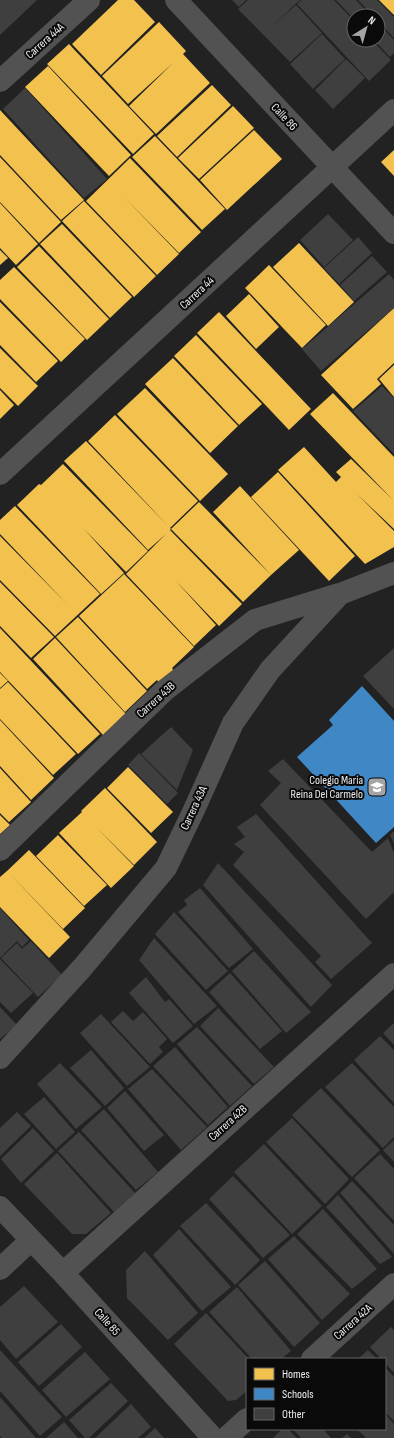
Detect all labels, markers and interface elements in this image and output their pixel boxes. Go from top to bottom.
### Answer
north arrow [346,8,386,48]
text: N [365,13,378,27]
street label: Carrera 44A [23,19,68,62]
street label: Calle 86 [268,100,300,134]
street label: Carrera 44 [177,273,217,313]
street label: Carrera 43B [134,679,178,721]
place label: Colegio Maria Reina Del Carmelo [291,773,363,802]
school or university icon: Colegio Maria Reina Del Carmelo [366,776,388,798]
street label: Carrera 43A [177,783,211,832]
street label: Carrera 42B [206,1102,250,1144]
street label: Carrera 42A [331,1300,376,1343]
street label: Calle 85 [91,1305,123,1339]
legend [246,1358,386,1430]
text: Homes [282,1367,310,1382]
text: Schools [282,1387,314,1402]
text: Other [282,1407,306,1422]

